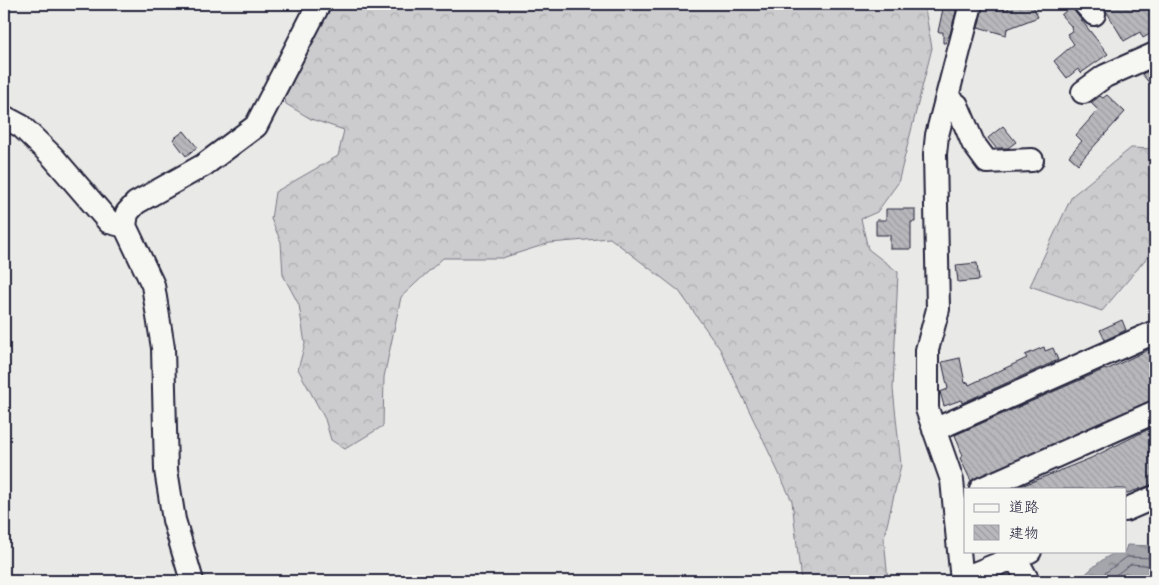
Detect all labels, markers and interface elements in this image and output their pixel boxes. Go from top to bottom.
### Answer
legend [964,488,1126,552]
text: 道路 [1009,497,1039,519]
text: 建物 [1009,523,1039,545]

